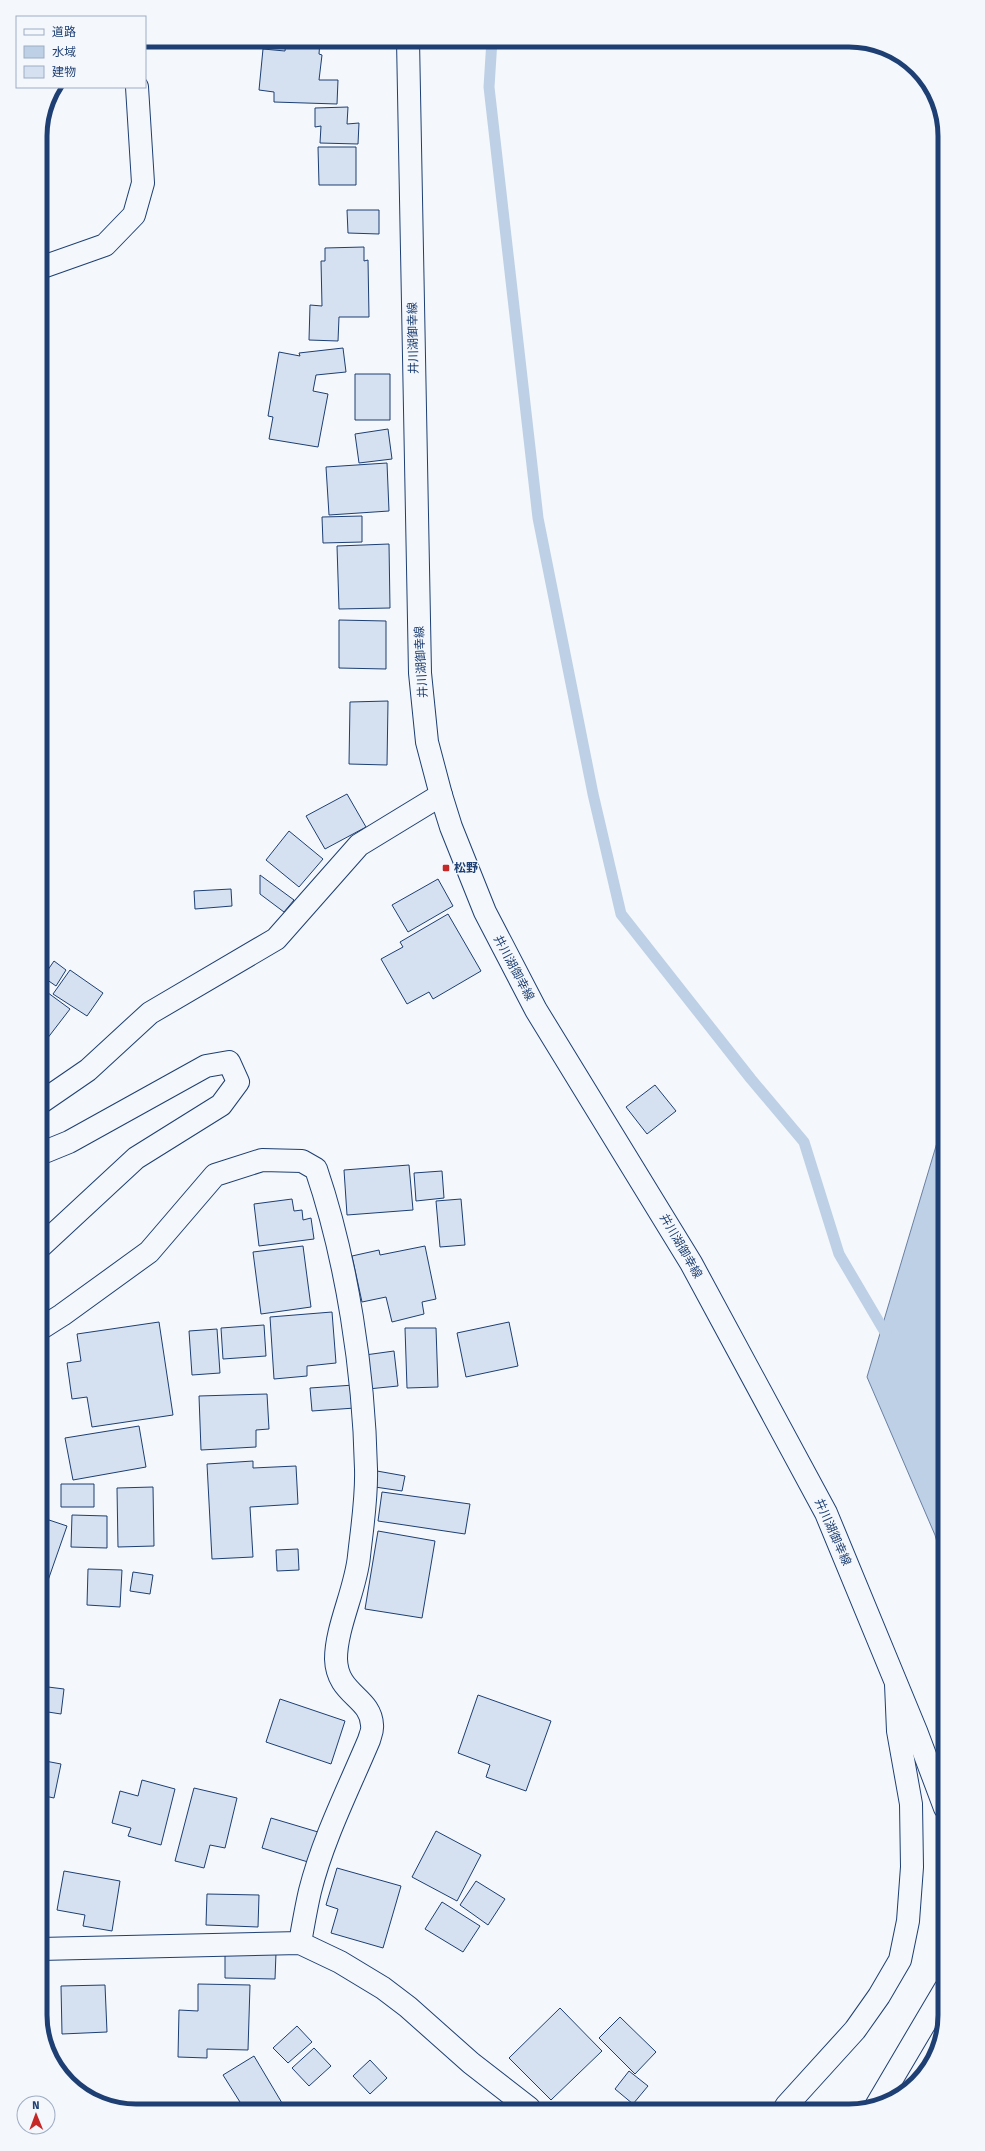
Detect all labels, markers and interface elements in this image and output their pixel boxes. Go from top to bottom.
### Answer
legend [16,16,146,88]
text: 道路 [52,25,76,39]
text: 水域 [52,45,76,59]
text: 建物 [52,65,76,79]
street label: 井川湖御幸線 [405,302,421,374]
street label: 井川湖御幸線 [412,626,430,698]
place label: 松野 [454,861,478,875]
marker: 松野 [441,863,451,873]
street label: 井川湖御幸線 [491,933,537,1003]
street label: 井川湖御幸線 [657,1211,705,1281]
street label: 井川湖御幸線 [812,1496,854,1568]
north arrow [16,2095,56,2135]
text: N [32,2099,40,2112]

